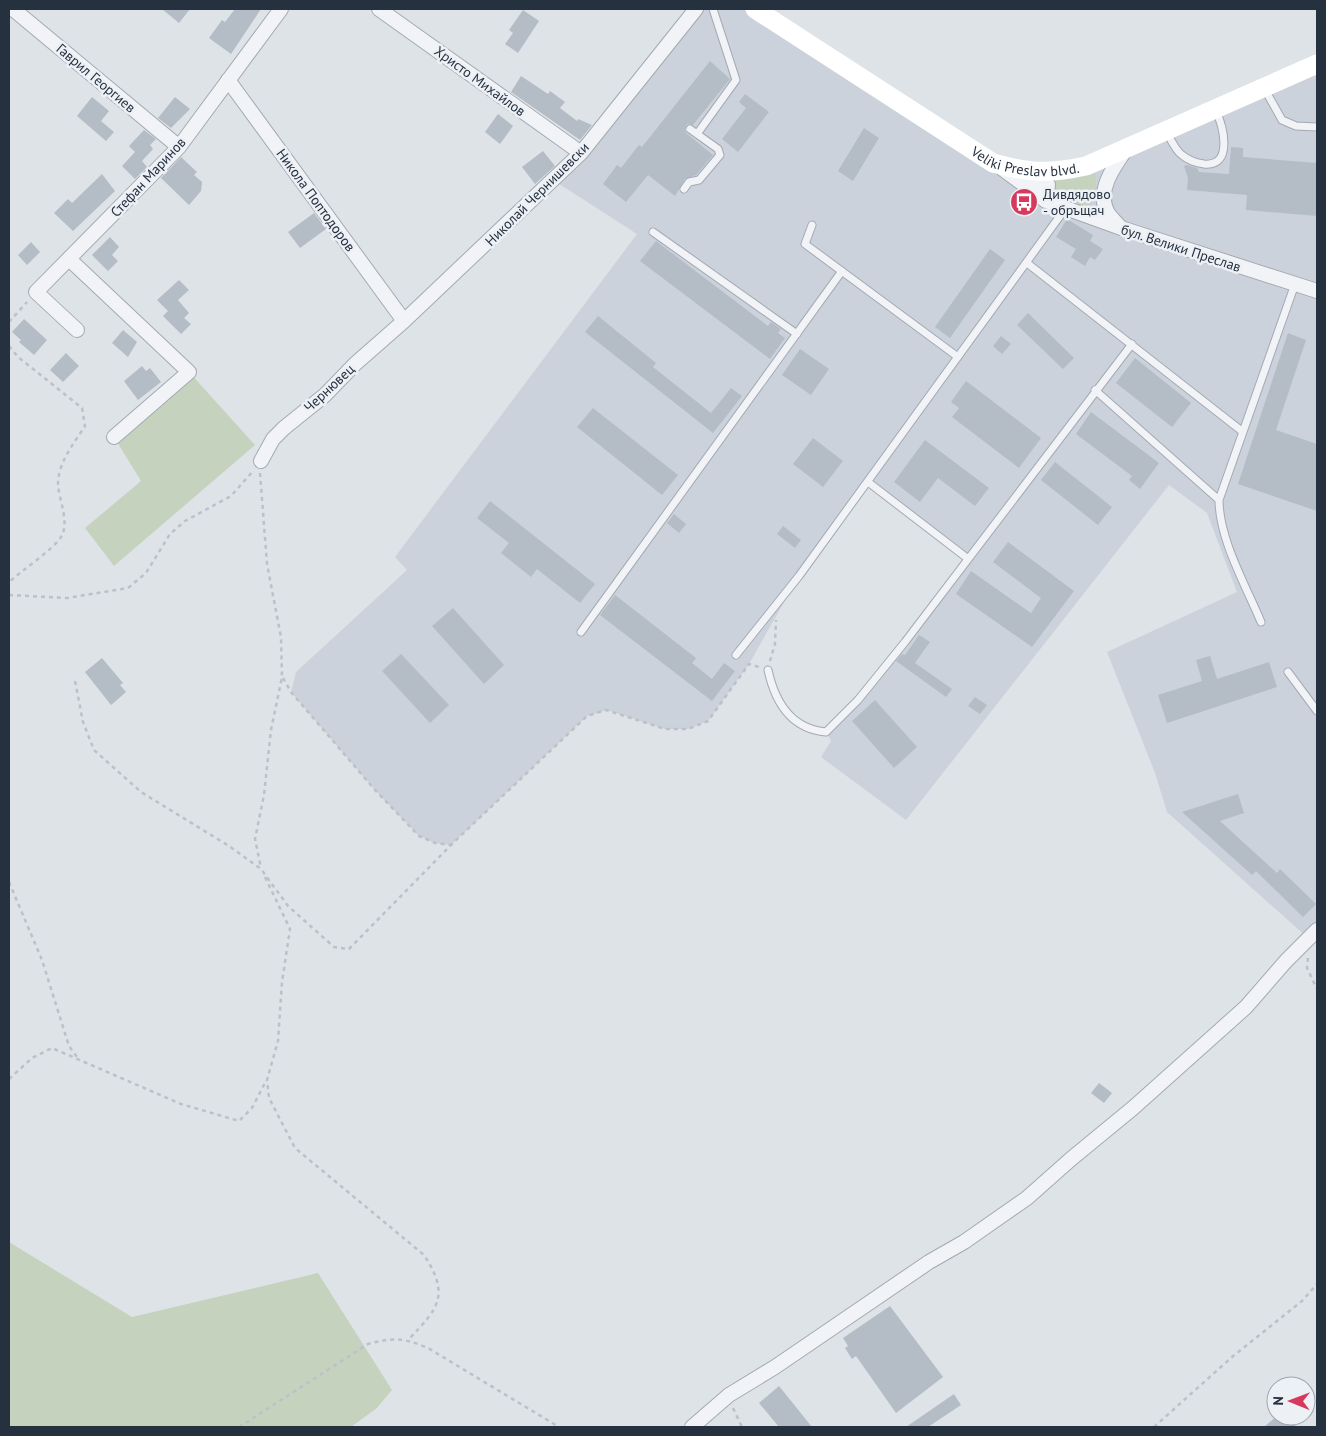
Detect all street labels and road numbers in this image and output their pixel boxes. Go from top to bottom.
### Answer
street label: Гаврил Георгиев [53,40,139,116]
street label: Христо Михайлов [431,42,529,120]
street label: Стефан Маринов [106,133,190,221]
street label: Николай Чернишевски [481,138,593,250]
street label: Veliki Preslav blvd. [967,142,1081,180]
street label: Никола Поптодоров [273,145,359,255]
street label: бул. Велики Преслав [1119,220,1243,276]
street label: Чернювец [300,360,358,416]

